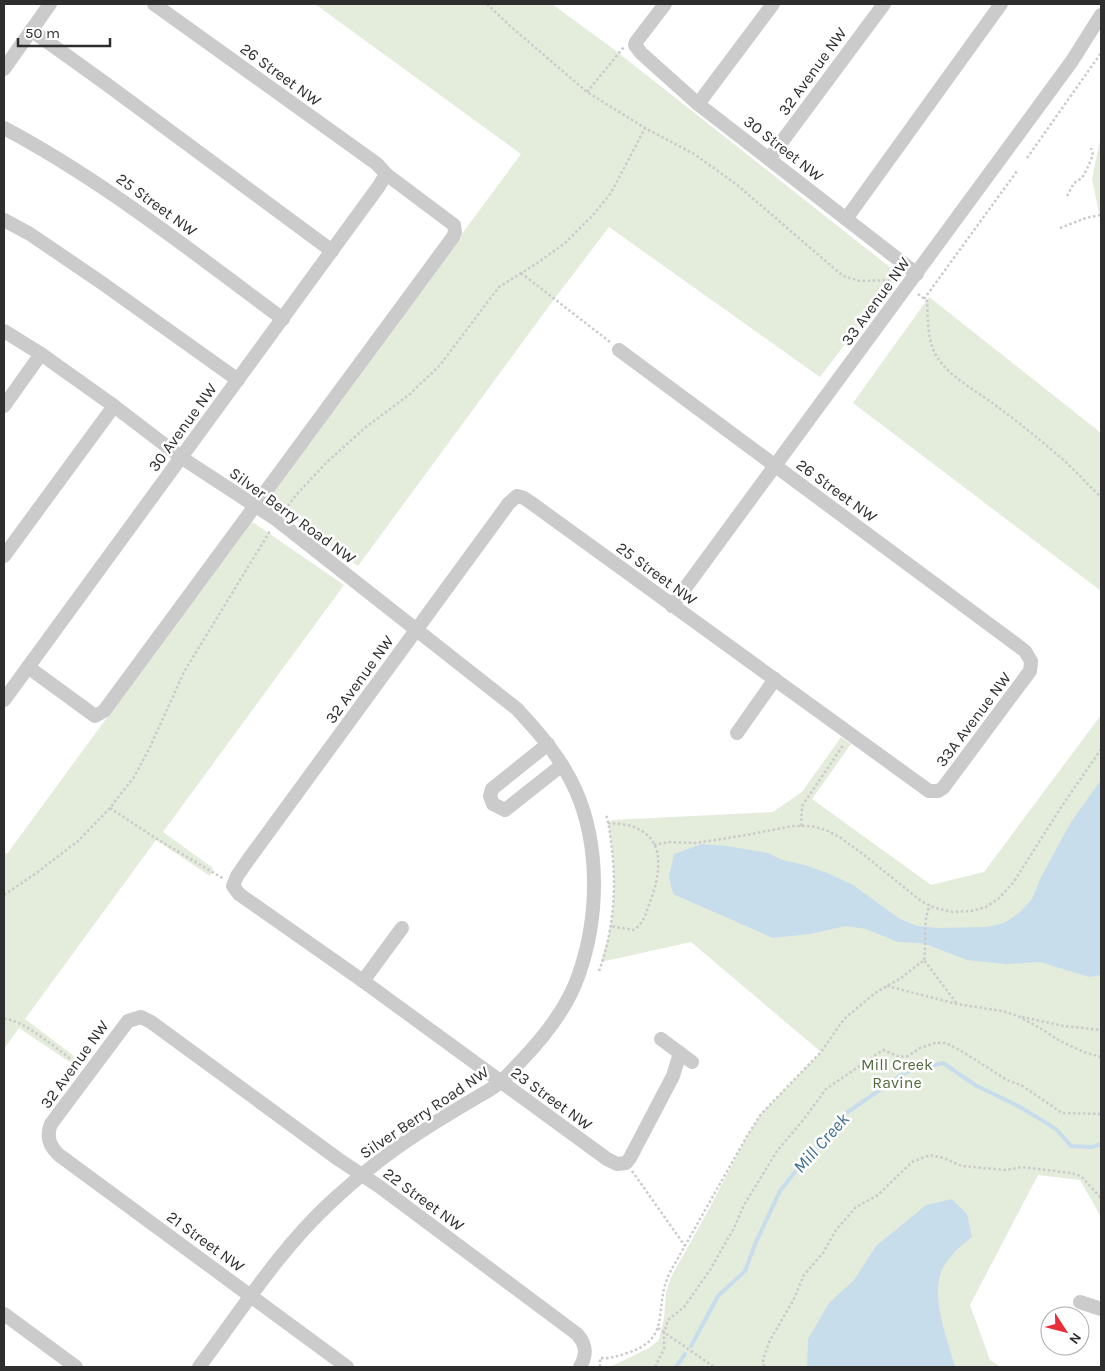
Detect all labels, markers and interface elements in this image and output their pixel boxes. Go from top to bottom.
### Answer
scale bar [18,15,110,47]
street label: 32 Avenue NW [774,23,851,119]
text: 50 m [25,24,60,42]
street label: 26 Street NW [237,39,325,110]
street label: 30 Street NW [740,111,828,186]
street label: 25 Street NW [113,169,201,240]
street label: 33 Avenue NW [837,253,914,349]
street label: 30 Avenue NW [144,379,221,475]
street label: 26 Street NW [793,455,881,526]
street label: Silver Berry Road NW [226,463,360,568]
street label: 25 Street NW [613,538,701,609]
street label: 32 Avenue NW [321,631,398,727]
street label: 33A Avenue NW [932,668,1016,770]
street label: 32 Avenue NW [36,1016,113,1112]
park label: Mill Creek Ravine [861,1055,933,1092]
street label: Silver Berry Road NW [356,1062,493,1163]
street label: 23 Street NW [507,1063,596,1135]
water label: Mill Creek [788,1108,854,1178]
street label: 22 Street NW [380,1164,468,1236]
street label: 21 Street NW [163,1207,249,1276]
north arrow [1040,1306,1090,1356]
text: N [1065,1329,1085,1347]

